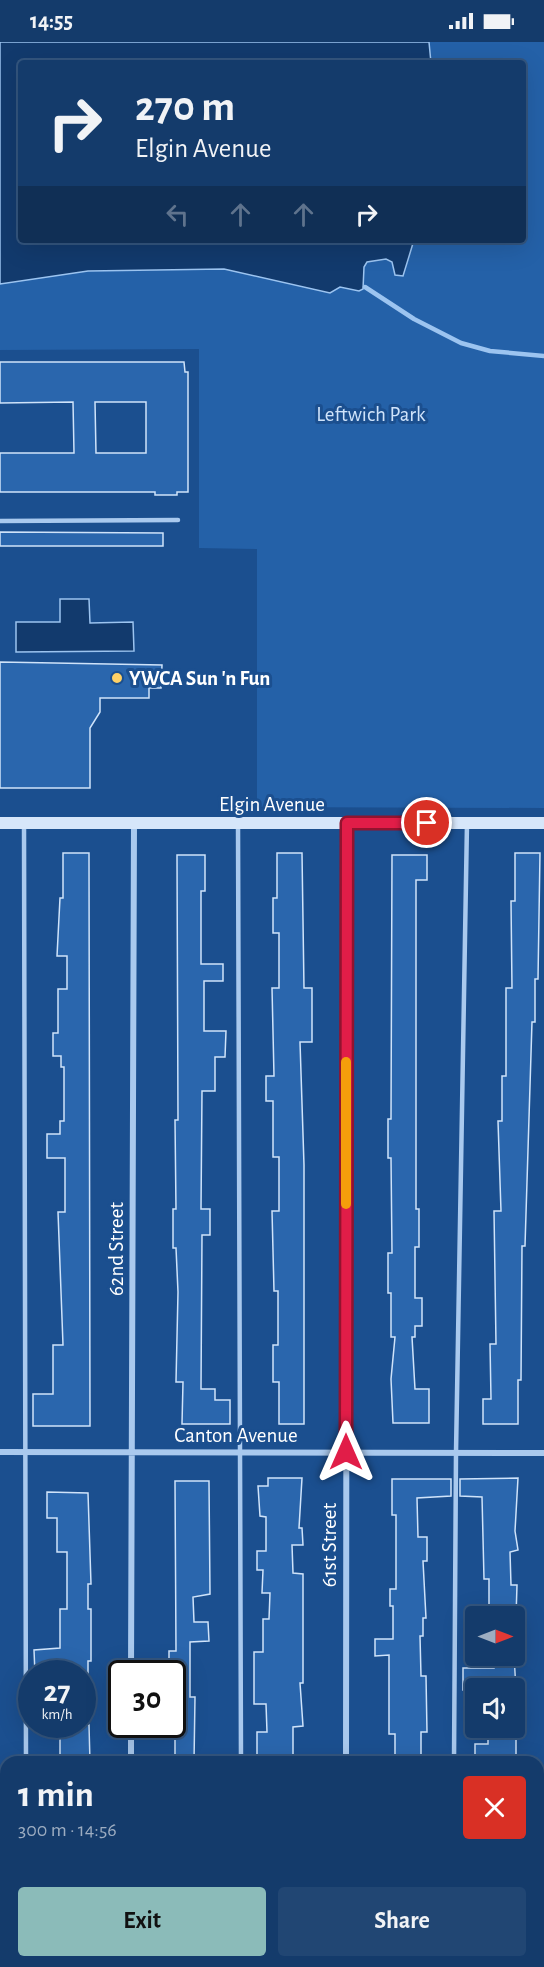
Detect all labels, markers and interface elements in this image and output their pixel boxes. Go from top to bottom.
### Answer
text: 14:55 [30,10,73,32]
icon: right [36,84,114,162]
text: 270 m [135,86,235,128]
text: Elgin Avenue [135,135,271,162]
icon: left [161,198,194,231]
icon: ahead [224,198,257,231]
icon: ahead [287,198,320,231]
icon: right [350,198,383,231]
park label: Leftwich Park [316,404,426,425]
place label: YWCA Sun 'n Fun [129,668,270,689]
marker: YWCA Sun 'n Fun [110,671,124,685]
street label: Elgin Avenue [219,794,325,815]
pin [401,797,452,848]
icon: arrive [410,806,443,839]
street label: 62nd Street [106,1202,127,1296]
position arrow [314,1420,378,1484]
street label: Canton Avenue [174,1425,298,1446]
street label: 61st Street [319,1502,340,1587]
north arrow [465,1606,525,1666]
map controls [465,1606,525,1738]
speed limit sign: 30 [108,1660,186,1738]
text: 27 [43,1677,71,1707]
button: sound [465,1678,525,1738]
text: km/h [42,1707,72,1722]
button: close [463,1776,526,1839]
text: 1 min [18,1777,94,1813]
text: 300 m · 14:56 [18,1820,117,1840]
button: Exit [18,1887,266,1956]
button: Share [278,1887,526,1956]

